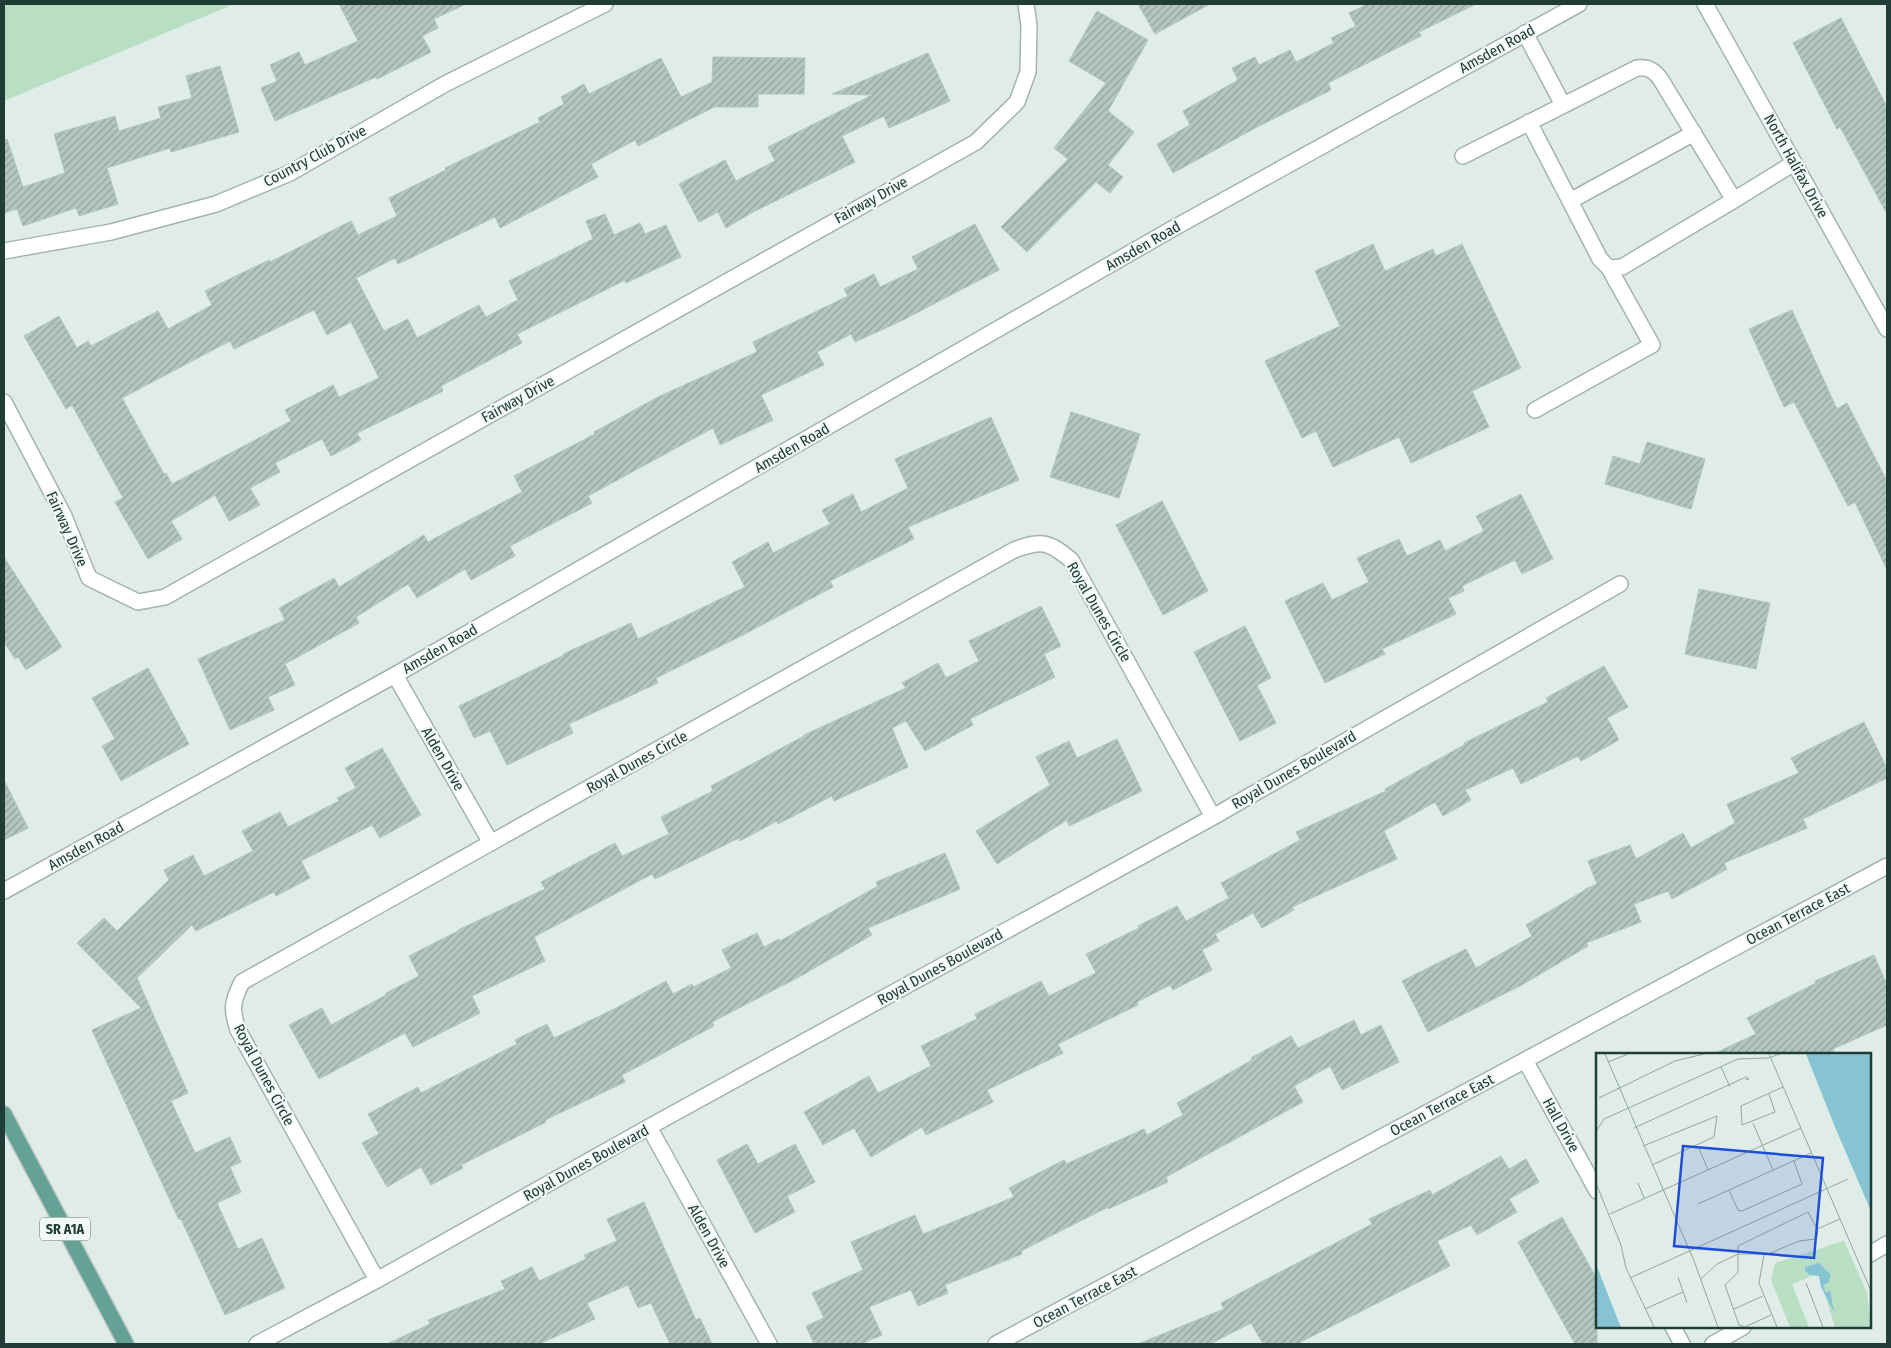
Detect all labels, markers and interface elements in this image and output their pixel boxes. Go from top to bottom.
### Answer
street label: Amsden Road [1456,21,1538,77]
street label: North Halifax Drive [1760,111,1832,221]
street label: Country Club Drive [261,121,369,191]
street label: Fairway Drive [831,173,911,227]
street label: Amsden Road [1102,217,1184,275]
street label: Fairway Drive [478,372,558,426]
street label: Amsden Road [751,419,833,477]
street label: Fairway Drive [42,488,92,570]
street label: Royal Dunes Circle [1063,559,1135,665]
street label: Amsden Road [399,620,481,678]
street label: Alden Drive [418,724,468,794]
street label: Royal Dunes Circle [583,727,691,797]
street label: Royal Dunes Boulevard [1229,727,1359,813]
street label: Amsden Road [45,818,127,874]
street label: Ocean Terrace East [1743,879,1853,949]
street label: Royal Dunes Boulevard [874,925,1006,1009]
street label: Royal Dunes Circle [230,1021,298,1129]
inset map [1596,1053,1871,1328]
street label: Ocean Terrace East [1387,1070,1497,1140]
street label: Hall Drive [1539,1095,1583,1155]
street label: Royal Dunes Boulevard [520,1121,652,1205]
street label: Alden Drive [684,1201,734,1271]
road number: SR A1A [40,1218,90,1240]
street label: Ocean Terrace East [1030,1262,1140,1332]

